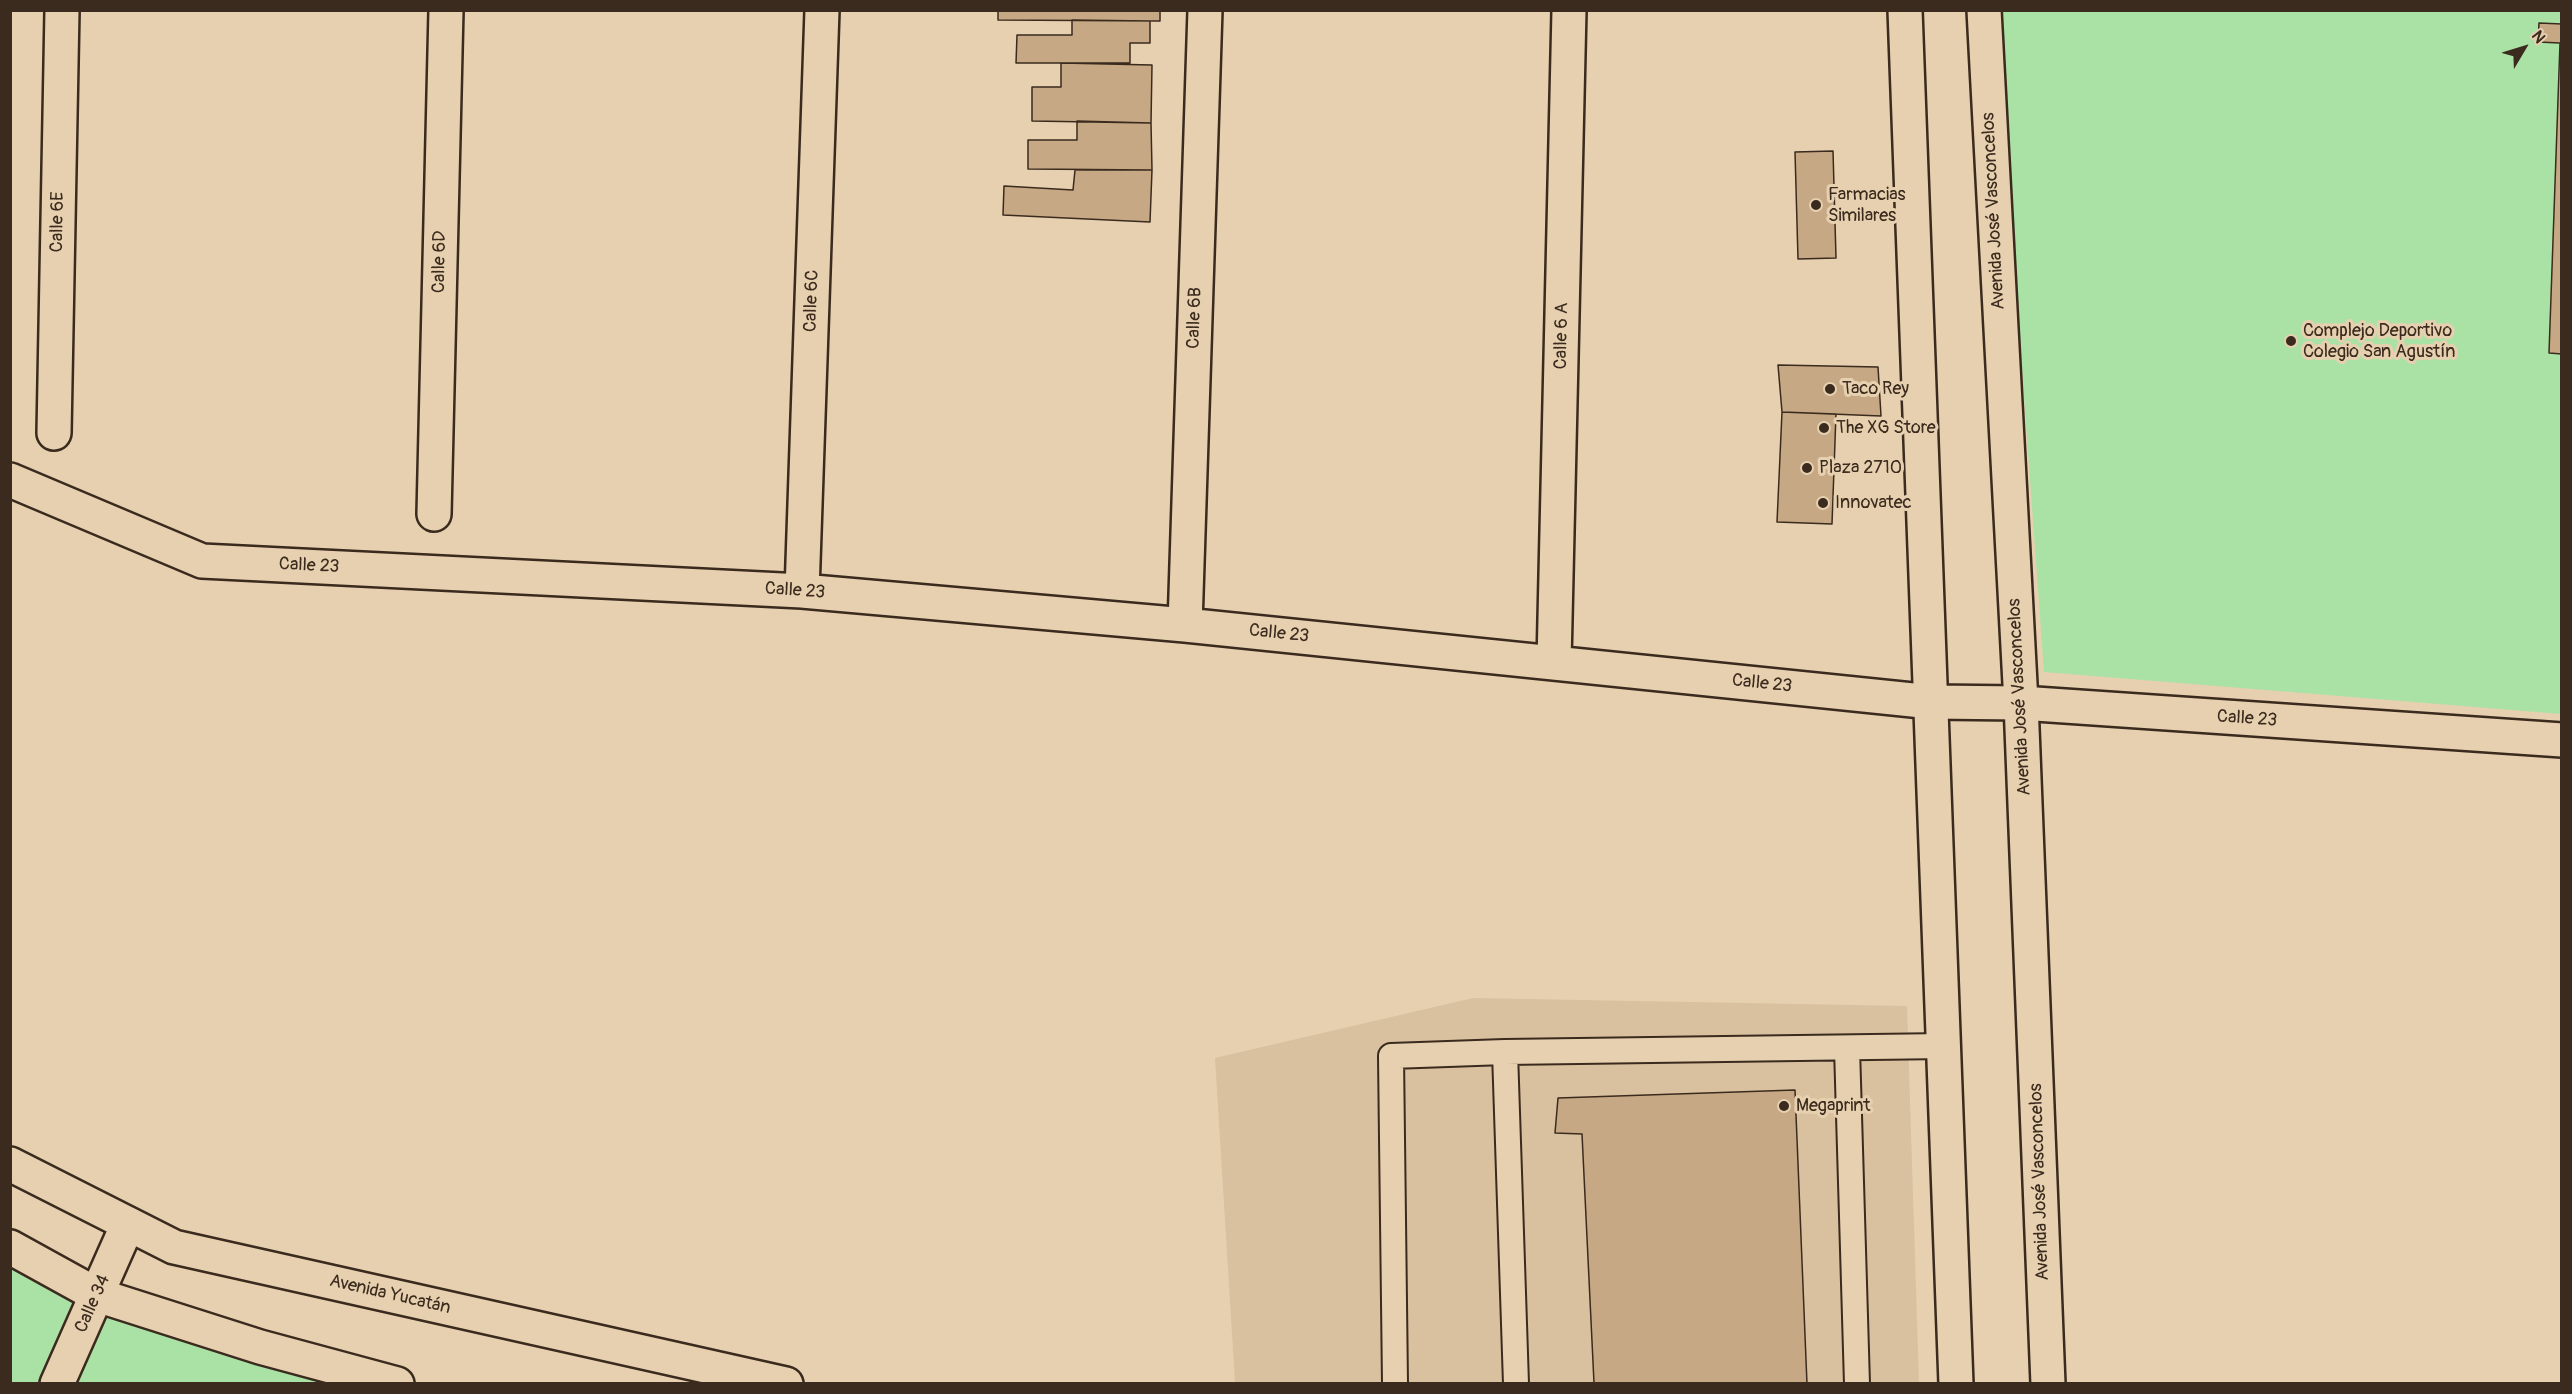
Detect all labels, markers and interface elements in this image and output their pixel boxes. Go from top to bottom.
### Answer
north arrow [2494,18,2554,78]
text: N [2527,26,2549,47]
street label: Avenida José Vasconcelos [1978,112,2010,310]
place label: Farmacias Similares [1828,184,1906,226]
street label: Calle 6E [47,191,69,253]
marker: Farmacias Similares [1809,198,1823,212]
street label: Calle 6D [429,231,451,293]
street label: Calle 6C [800,269,824,333]
street label: Calle 6B [1183,287,1207,349]
street label: Calle 6 A [1551,302,1573,370]
place label: Complejo Deportivo Colegio San Agustín [2303,320,2455,362]
marker: Complejo Deportivo Colegio San Agustín [2284,334,2298,348]
place label: Taco Rey [1842,378,1909,400]
marker: Taco Rey [1823,382,1837,396]
place label: The XG Store [1836,417,1936,439]
marker: The XG Store [1817,421,1831,435]
place label: Plaza 2710 [1819,457,1902,479]
marker: Plaza 2710 [1800,461,1814,475]
place label: Innovatec [1835,492,1912,514]
marker: Innovatec [1816,496,1830,510]
street label: Calle 23 [278,554,340,578]
street label: Calle 23 [764,578,826,604]
street label: Avenida José Vasconcelos [2004,598,2036,796]
street label: Calle 23 [1248,620,1310,648]
street label: Calle 23 [1731,670,1793,698]
street label: Calle 23 [2216,706,2278,732]
street label: Avenida José Vasconcelos [2026,1083,2054,1281]
place label: Megaprint [1796,1095,1870,1117]
marker: Megaprint [1777,1099,1791,1113]
street label: Avenida Yucatán [327,1271,453,1319]
street label: Calle 34 [71,1272,115,1336]

